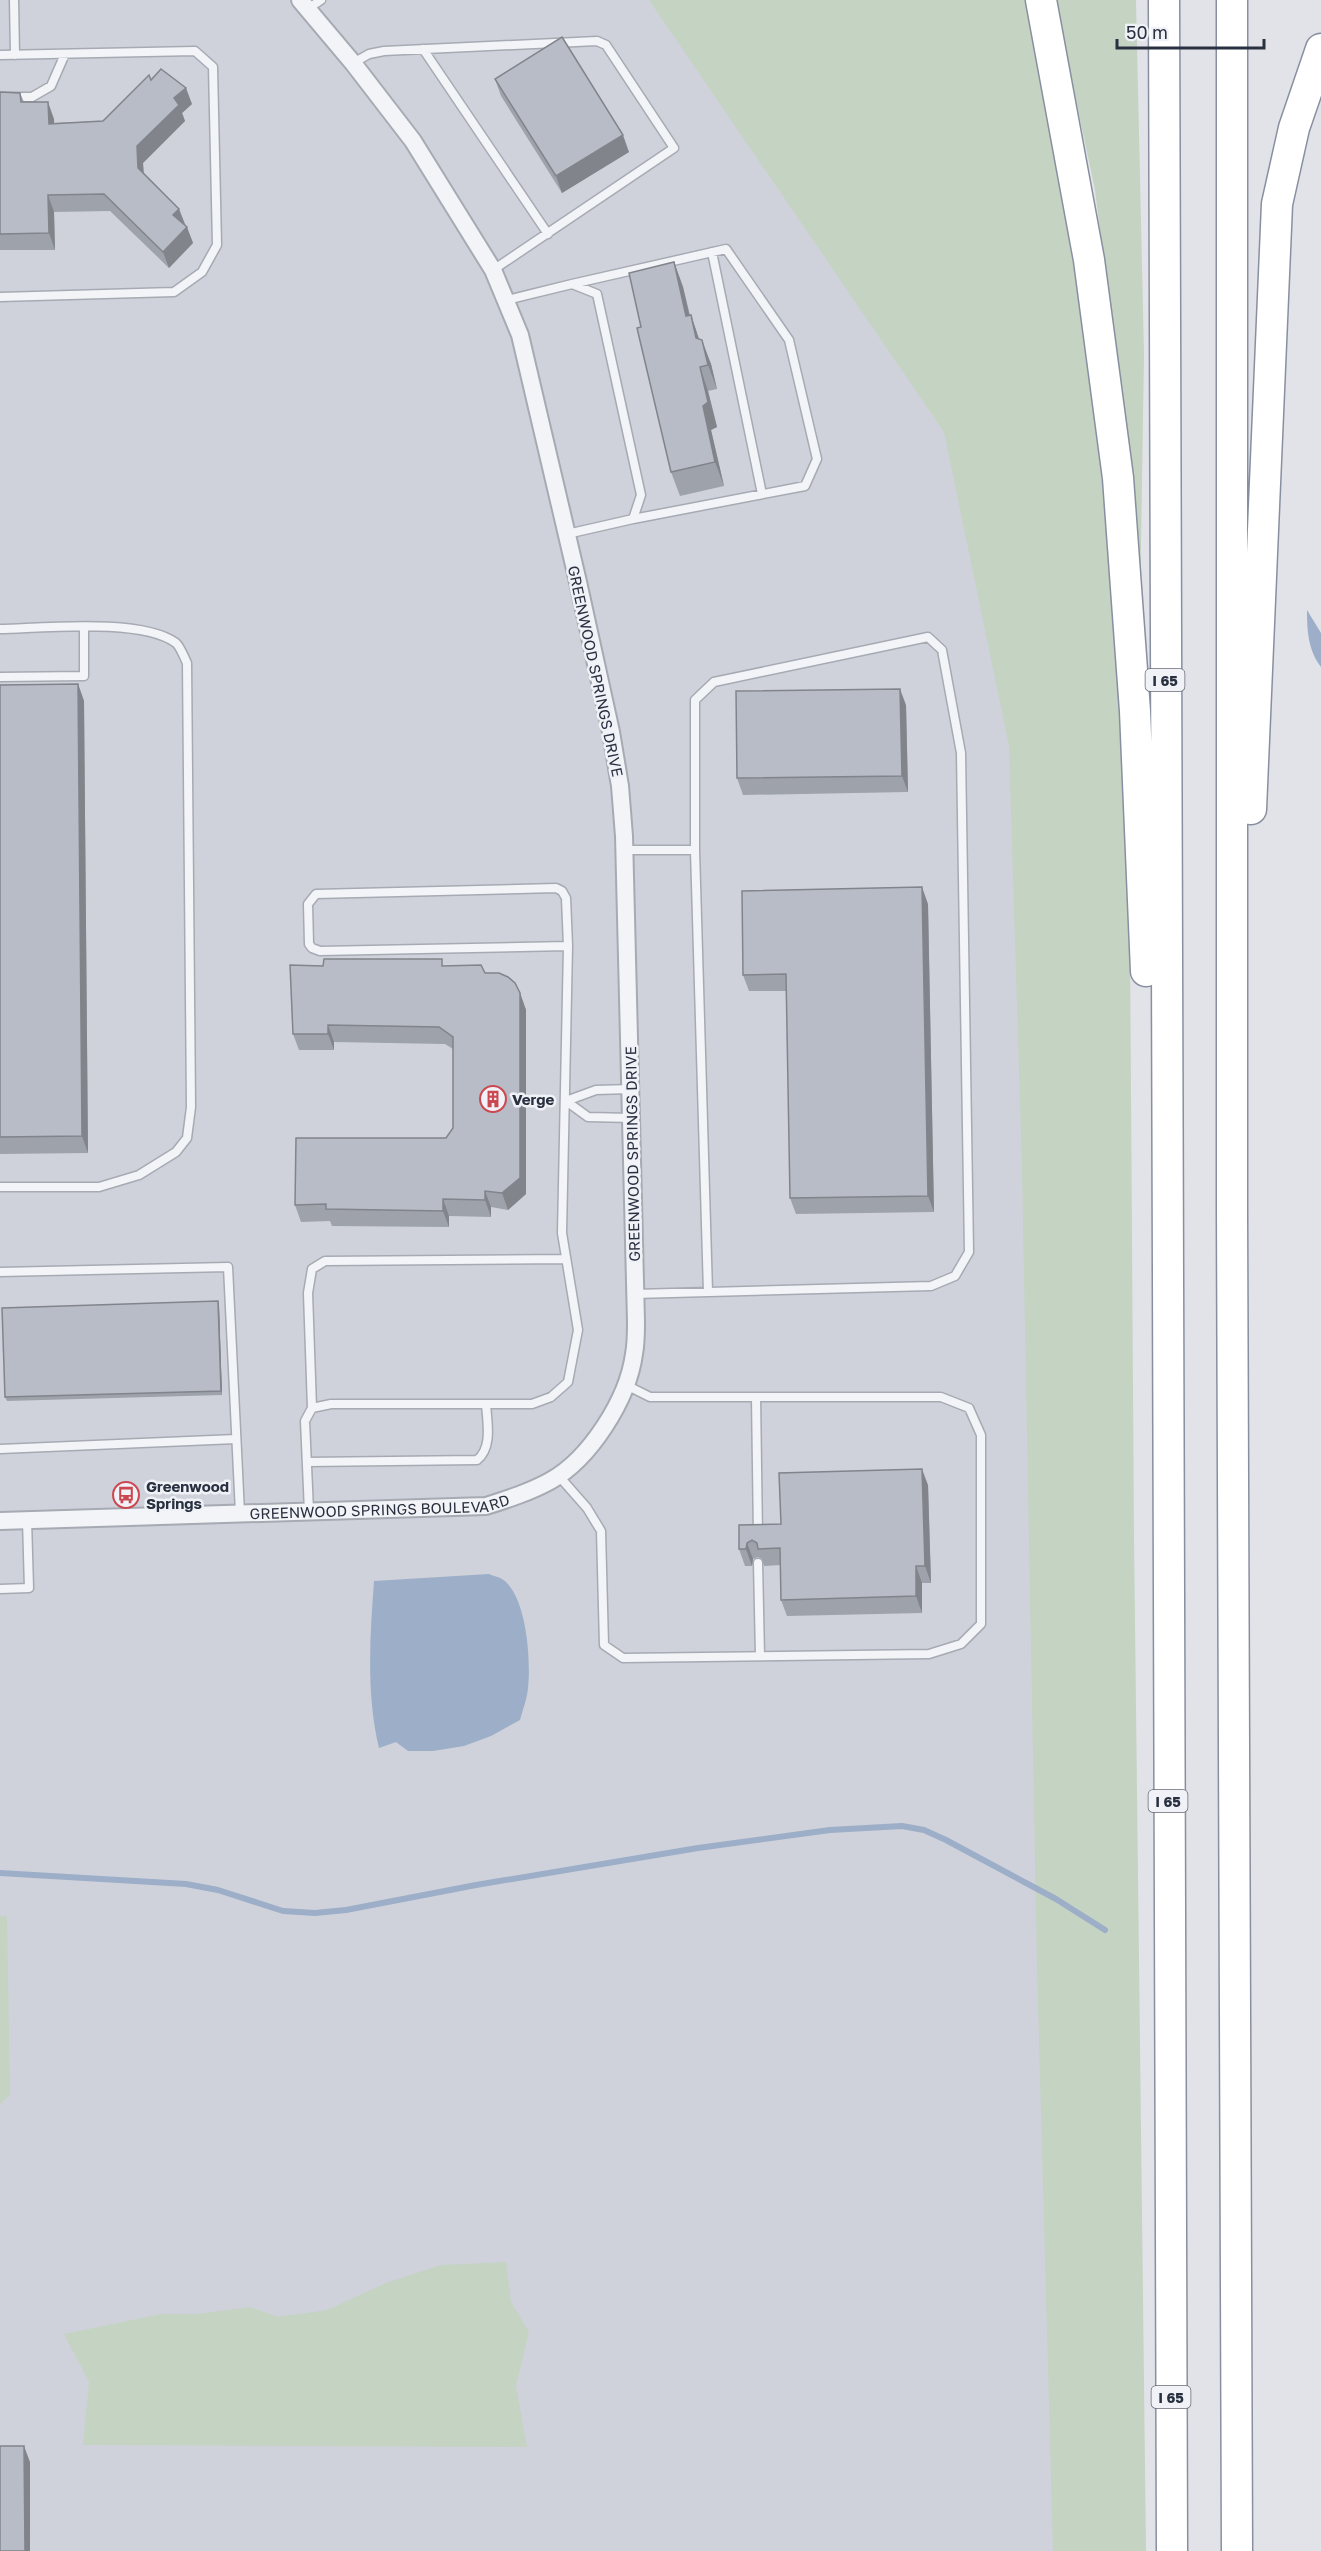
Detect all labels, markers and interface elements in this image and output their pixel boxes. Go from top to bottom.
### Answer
scale bar [1117,12,1264,50]
text: 50 m [1126,21,1168,43]
street label: GREENWOOD SPRINGS DRIVE [565,564,627,778]
road number: I 65 [1146,669,1184,691]
street label: GREENWOOD SPRINGS DRIVE [621,1046,643,1262]
building icon: Verge [478,1084,508,1114]
place label: Verge [512,1090,554,1108]
place label: Greenwood Springs [146,1477,229,1512]
bus stop icon: Greenwood Springs [111,1480,141,1510]
street label: GREENWOOD SPRINGS BOULEVARD [249,1490,512,1522]
road number: I 65 [1148,1790,1188,1812]
road number: I 65 [1152,2386,1190,2408]

